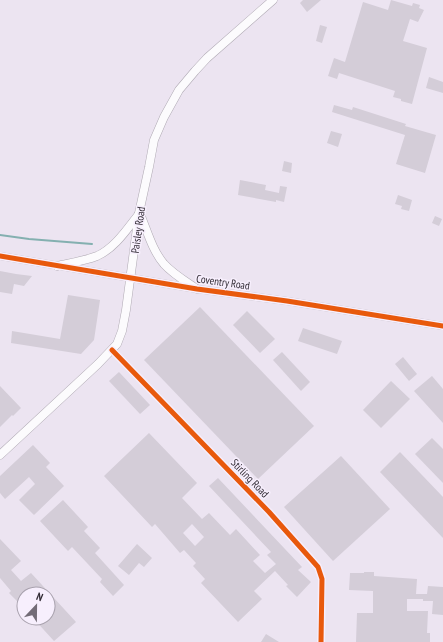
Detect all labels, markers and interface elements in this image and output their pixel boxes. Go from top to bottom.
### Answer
street label: Paisley Road [128,206,148,254]
street label: Coventry Road [195,271,251,293]
street label: Stirling Road [228,456,272,501]
north arrow [16,586,56,626]
text: N [34,589,45,604]

